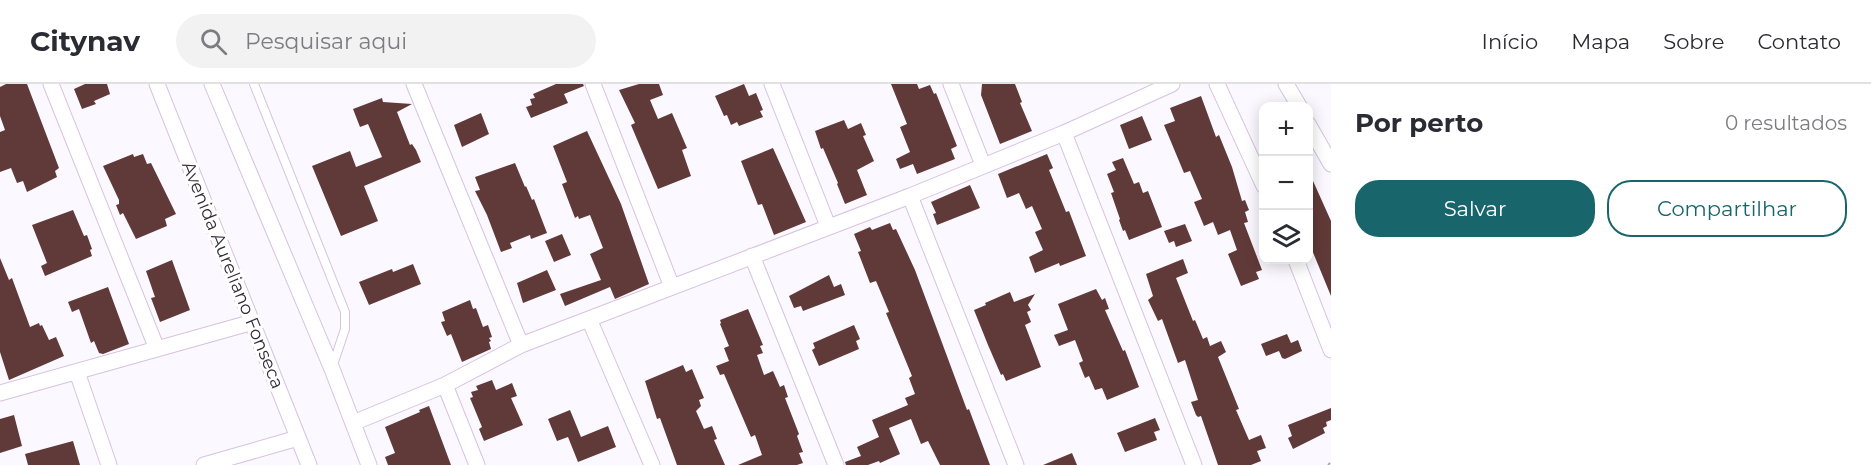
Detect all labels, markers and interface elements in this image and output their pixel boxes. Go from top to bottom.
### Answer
search box [176,14,596,68]
text: Citynav [30,24,140,58]
icon: search [197,25,230,58]
text: Pesquisar aqui [245,28,407,55]
text: Início [1482,29,1538,54]
text: Mapa [1571,29,1630,54]
text: Sobre [1663,29,1724,54]
text: Contato [1757,29,1841,54]
map controls [1259,102,1313,264]
button: + [1259,102,1313,156]
text: Por perto [1355,107,1483,139]
text: 0 resultados [1725,111,1847,135]
button: − [1259,156,1313,210]
street label: Avenida Aureliano Fonseca [177,158,289,392]
button: Salvar [1355,180,1595,237]
button: Compartilhar [1607,180,1847,237]
button: layers [1259,210,1313,264]

